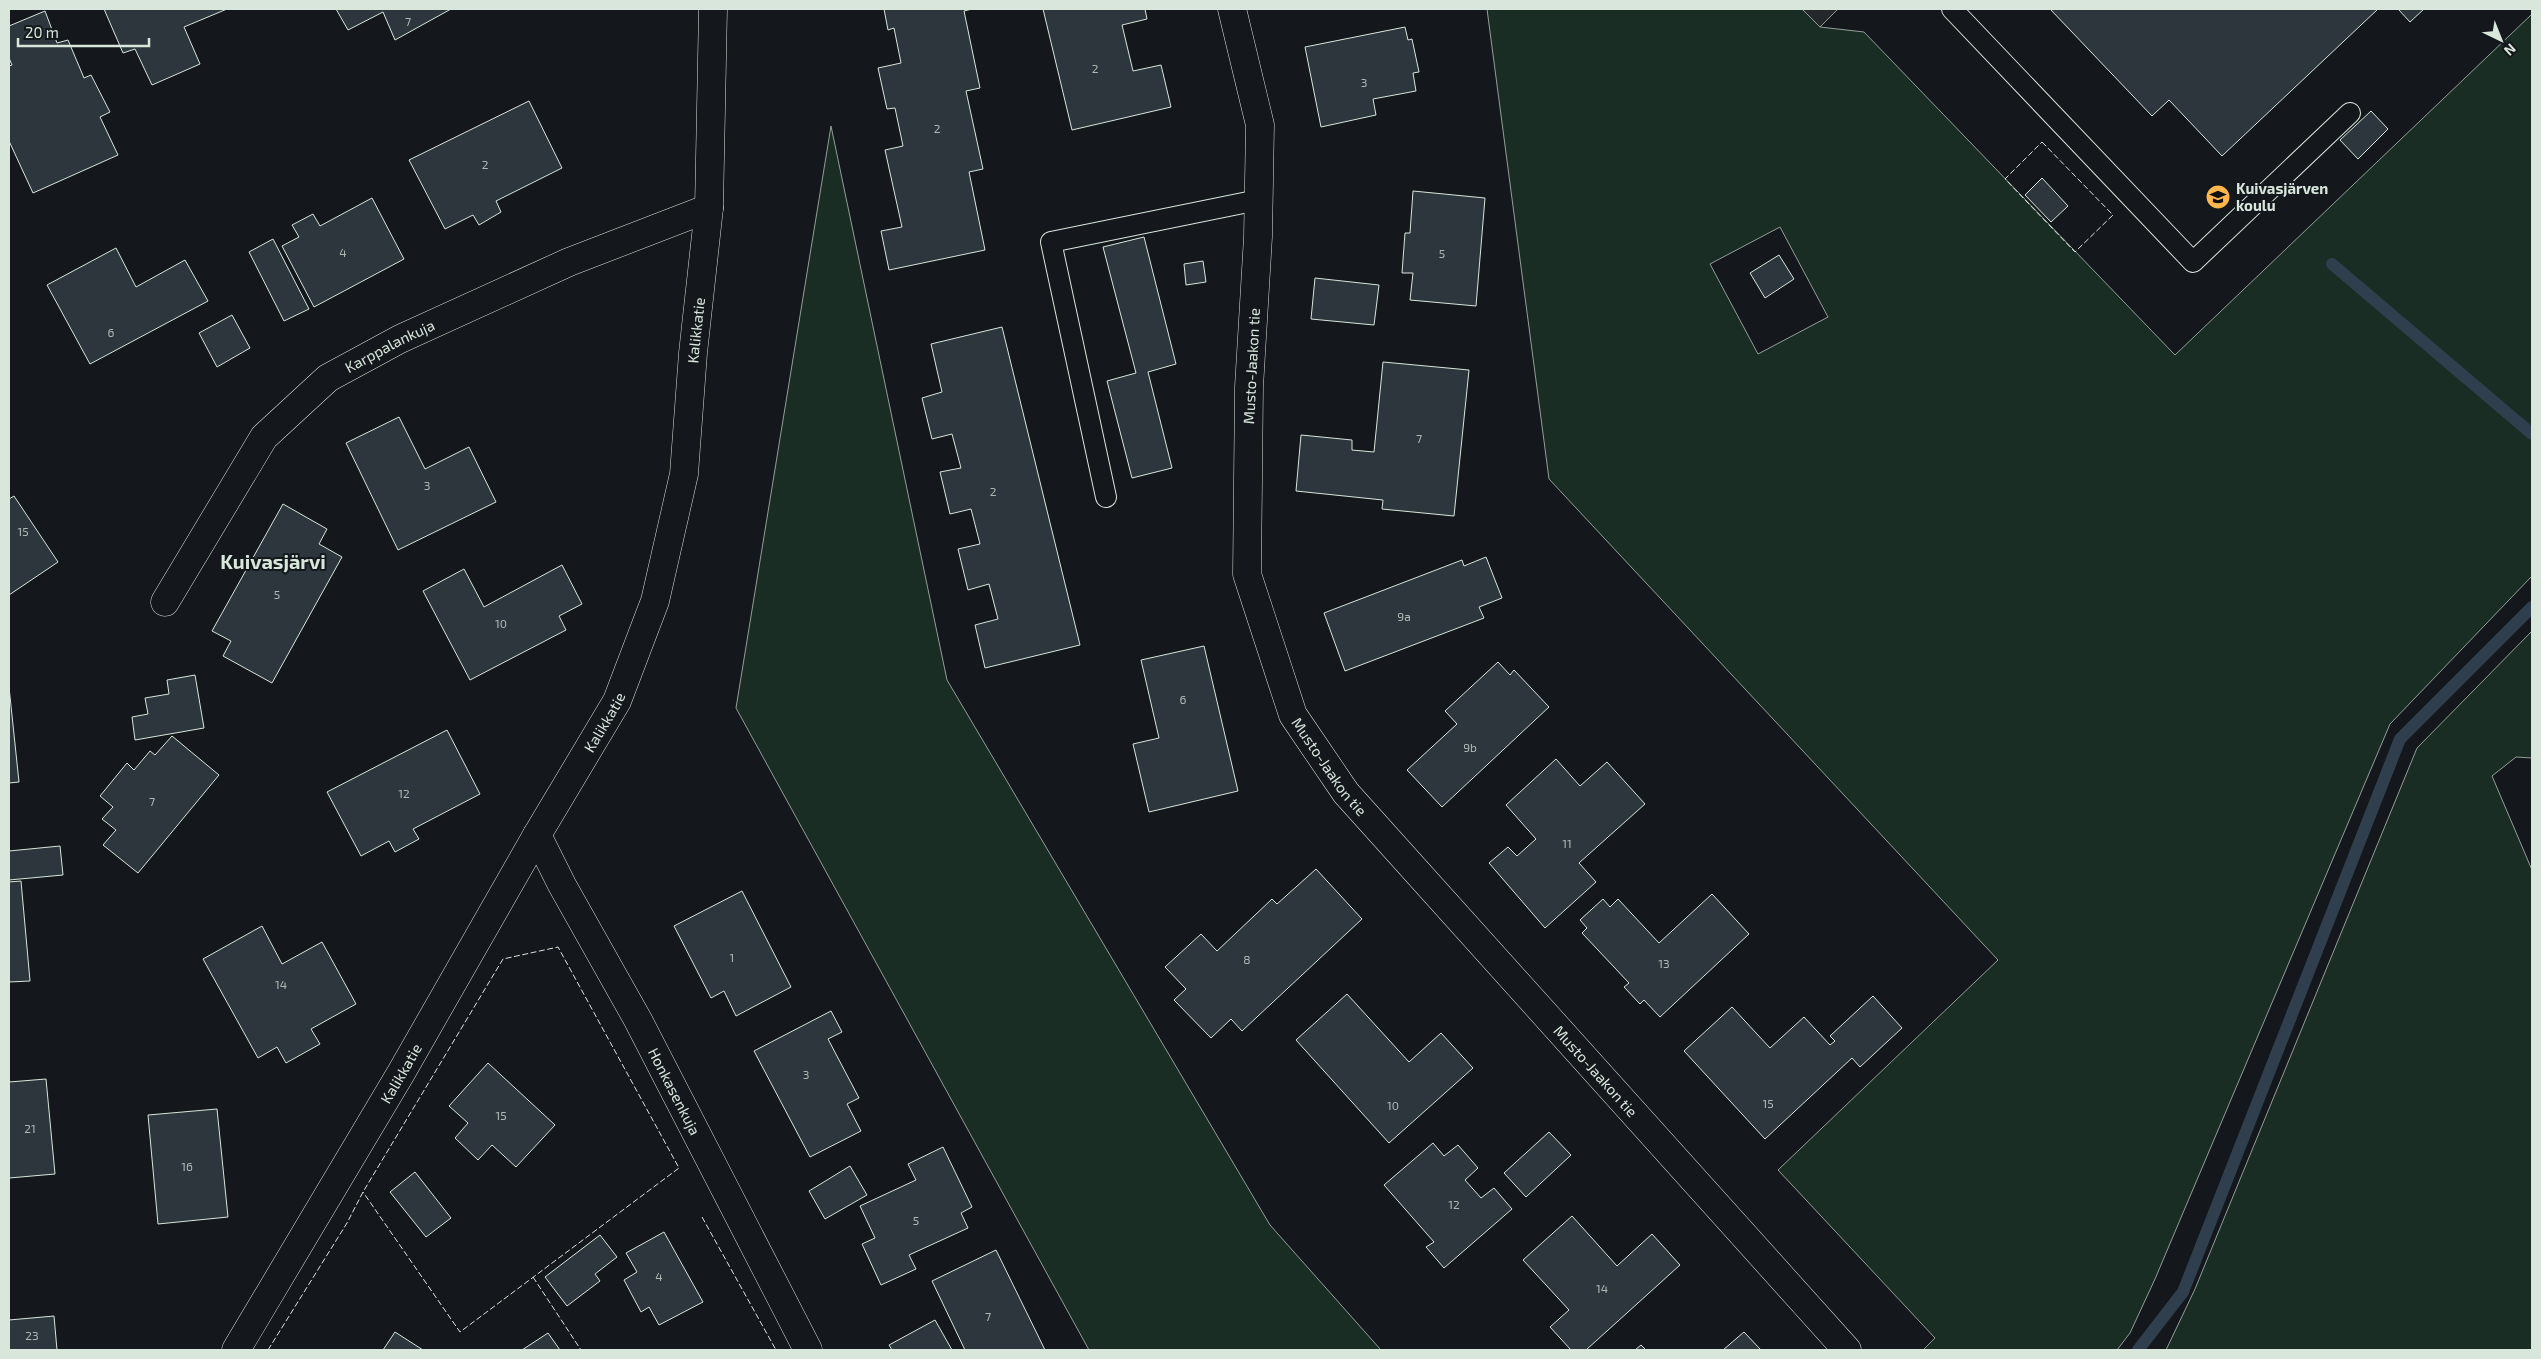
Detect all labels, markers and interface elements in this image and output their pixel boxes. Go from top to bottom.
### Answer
house number: 7 [405,14,411,28]
scale bar [18,15,149,47]
north arrow [2476,15,2526,65]
text: 20 m [25,23,59,41]
text: N [2501,40,2520,60]
house number: 2 [1092,61,1099,75]
house number: 3 [1361,75,1367,89]
house number: 2 [934,121,941,135]
house number: 2 [482,157,489,171]
place label: Kuivasjärven koulu [2236,179,2328,214]
school or university icon: Kuivasjärven koulu [2205,184,2231,210]
house number: 4 [339,245,347,259]
house number: 5 [1439,246,1445,260]
street label: Kalikkatie [683,296,708,364]
street label: Musto-Jaakon tie [1239,307,1263,425]
street label: Karppalankuja [342,316,437,376]
house number: 6 [108,325,115,339]
house number: 7 [1416,431,1422,445]
house number: 3 [424,478,430,492]
house number: 2 [990,484,997,498]
house number: 15 [17,524,29,538]
district label: Kuivasjärvi [220,549,326,573]
house number: 5 [274,587,280,601]
house number: 9a [1397,609,1411,623]
house number: 10 [495,616,507,630]
street label: Kalikkatie [580,690,628,755]
house number: 6 [1180,692,1187,706]
street label: Musto-Jaakon tie [1288,714,1371,819]
house number: 9b [1463,740,1477,754]
house number: 12 [398,786,410,800]
house number: 7 [149,794,155,808]
house number: 11 [1562,836,1572,850]
house number: 1 [730,950,734,964]
house number: 8 [1243,952,1251,966]
house number: 13 [1658,956,1670,970]
house number: 14 [275,977,287,991]
street label: Musto-Jaakon tie [1550,1022,1642,1120]
street label: Kalikkatie [376,1040,425,1106]
street label: Honkasenkuja [645,1045,705,1138]
house number: 3 [803,1067,809,1081]
house number: 15 [1762,1096,1774,1110]
house number: 10 [1387,1098,1399,1112]
house number: 15 [495,1108,507,1122]
house number: 21 [24,1121,36,1135]
house number: 16 [181,1159,193,1173]
house number: 12 [1448,1197,1460,1211]
house number: 5 [913,1213,919,1227]
house number: 4 [655,1269,663,1283]
house number: 14 [1596,1281,1608,1295]
house number: 7 [985,1309,991,1323]
house number: 23 [25,1328,39,1342]

